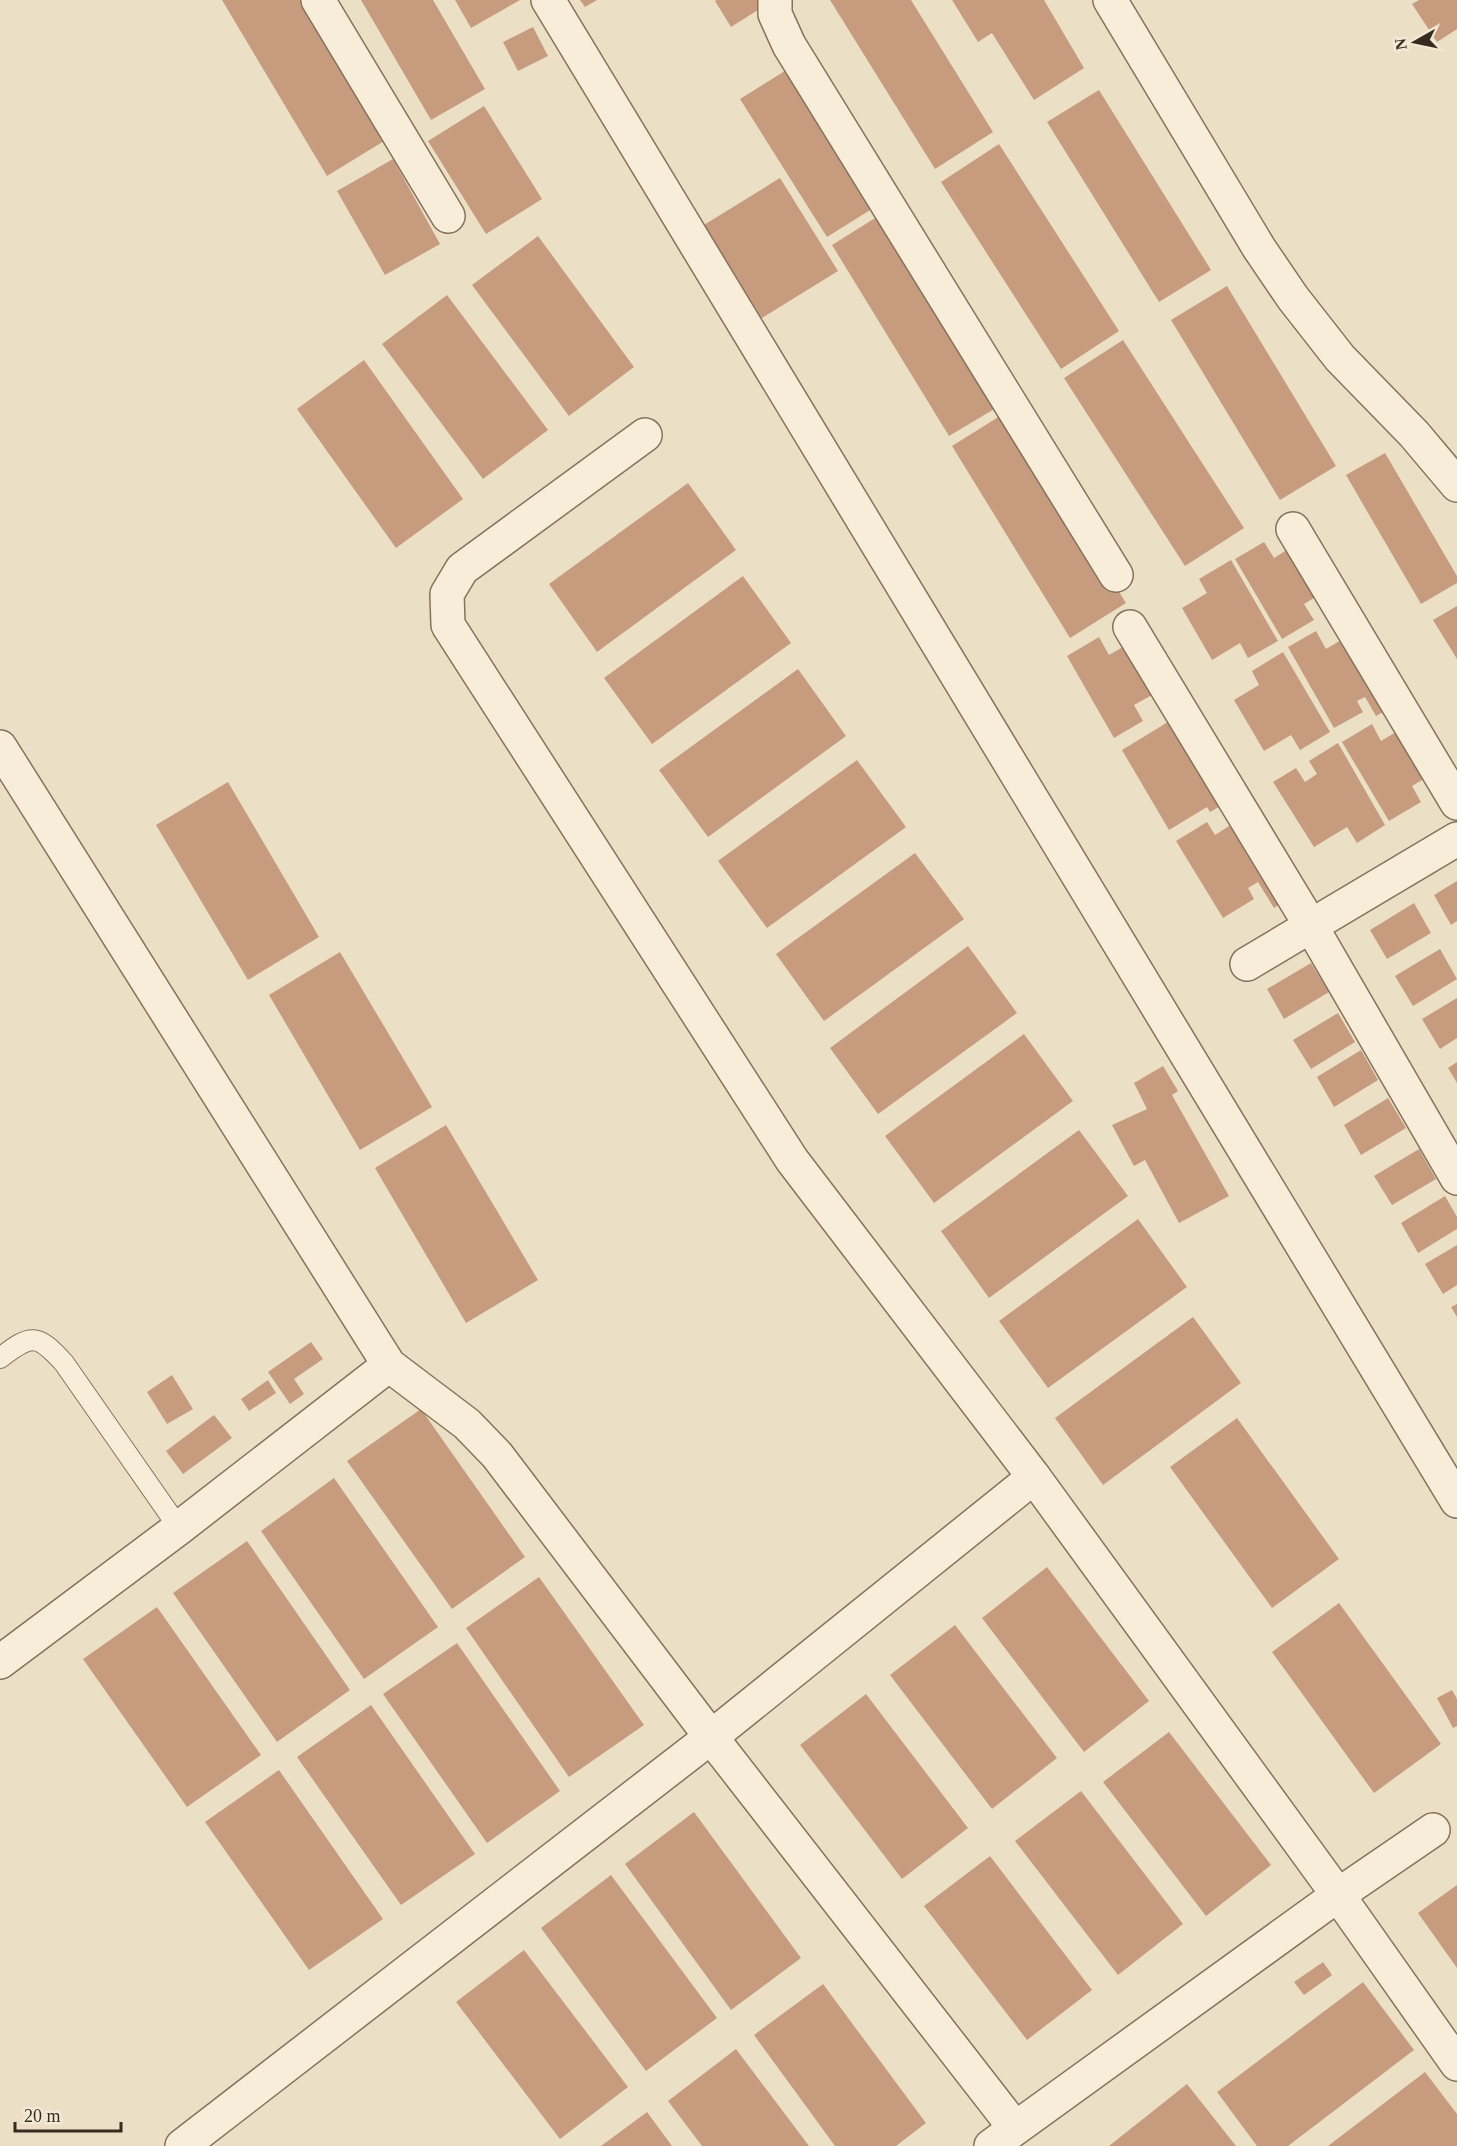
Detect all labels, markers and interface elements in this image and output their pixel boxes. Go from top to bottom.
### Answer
north arrow [1385,12,1445,72]
text: N [1391,37,1410,51]
scale bar [15,2095,122,2133]
text: 20 m [24,2106,61,2126]

